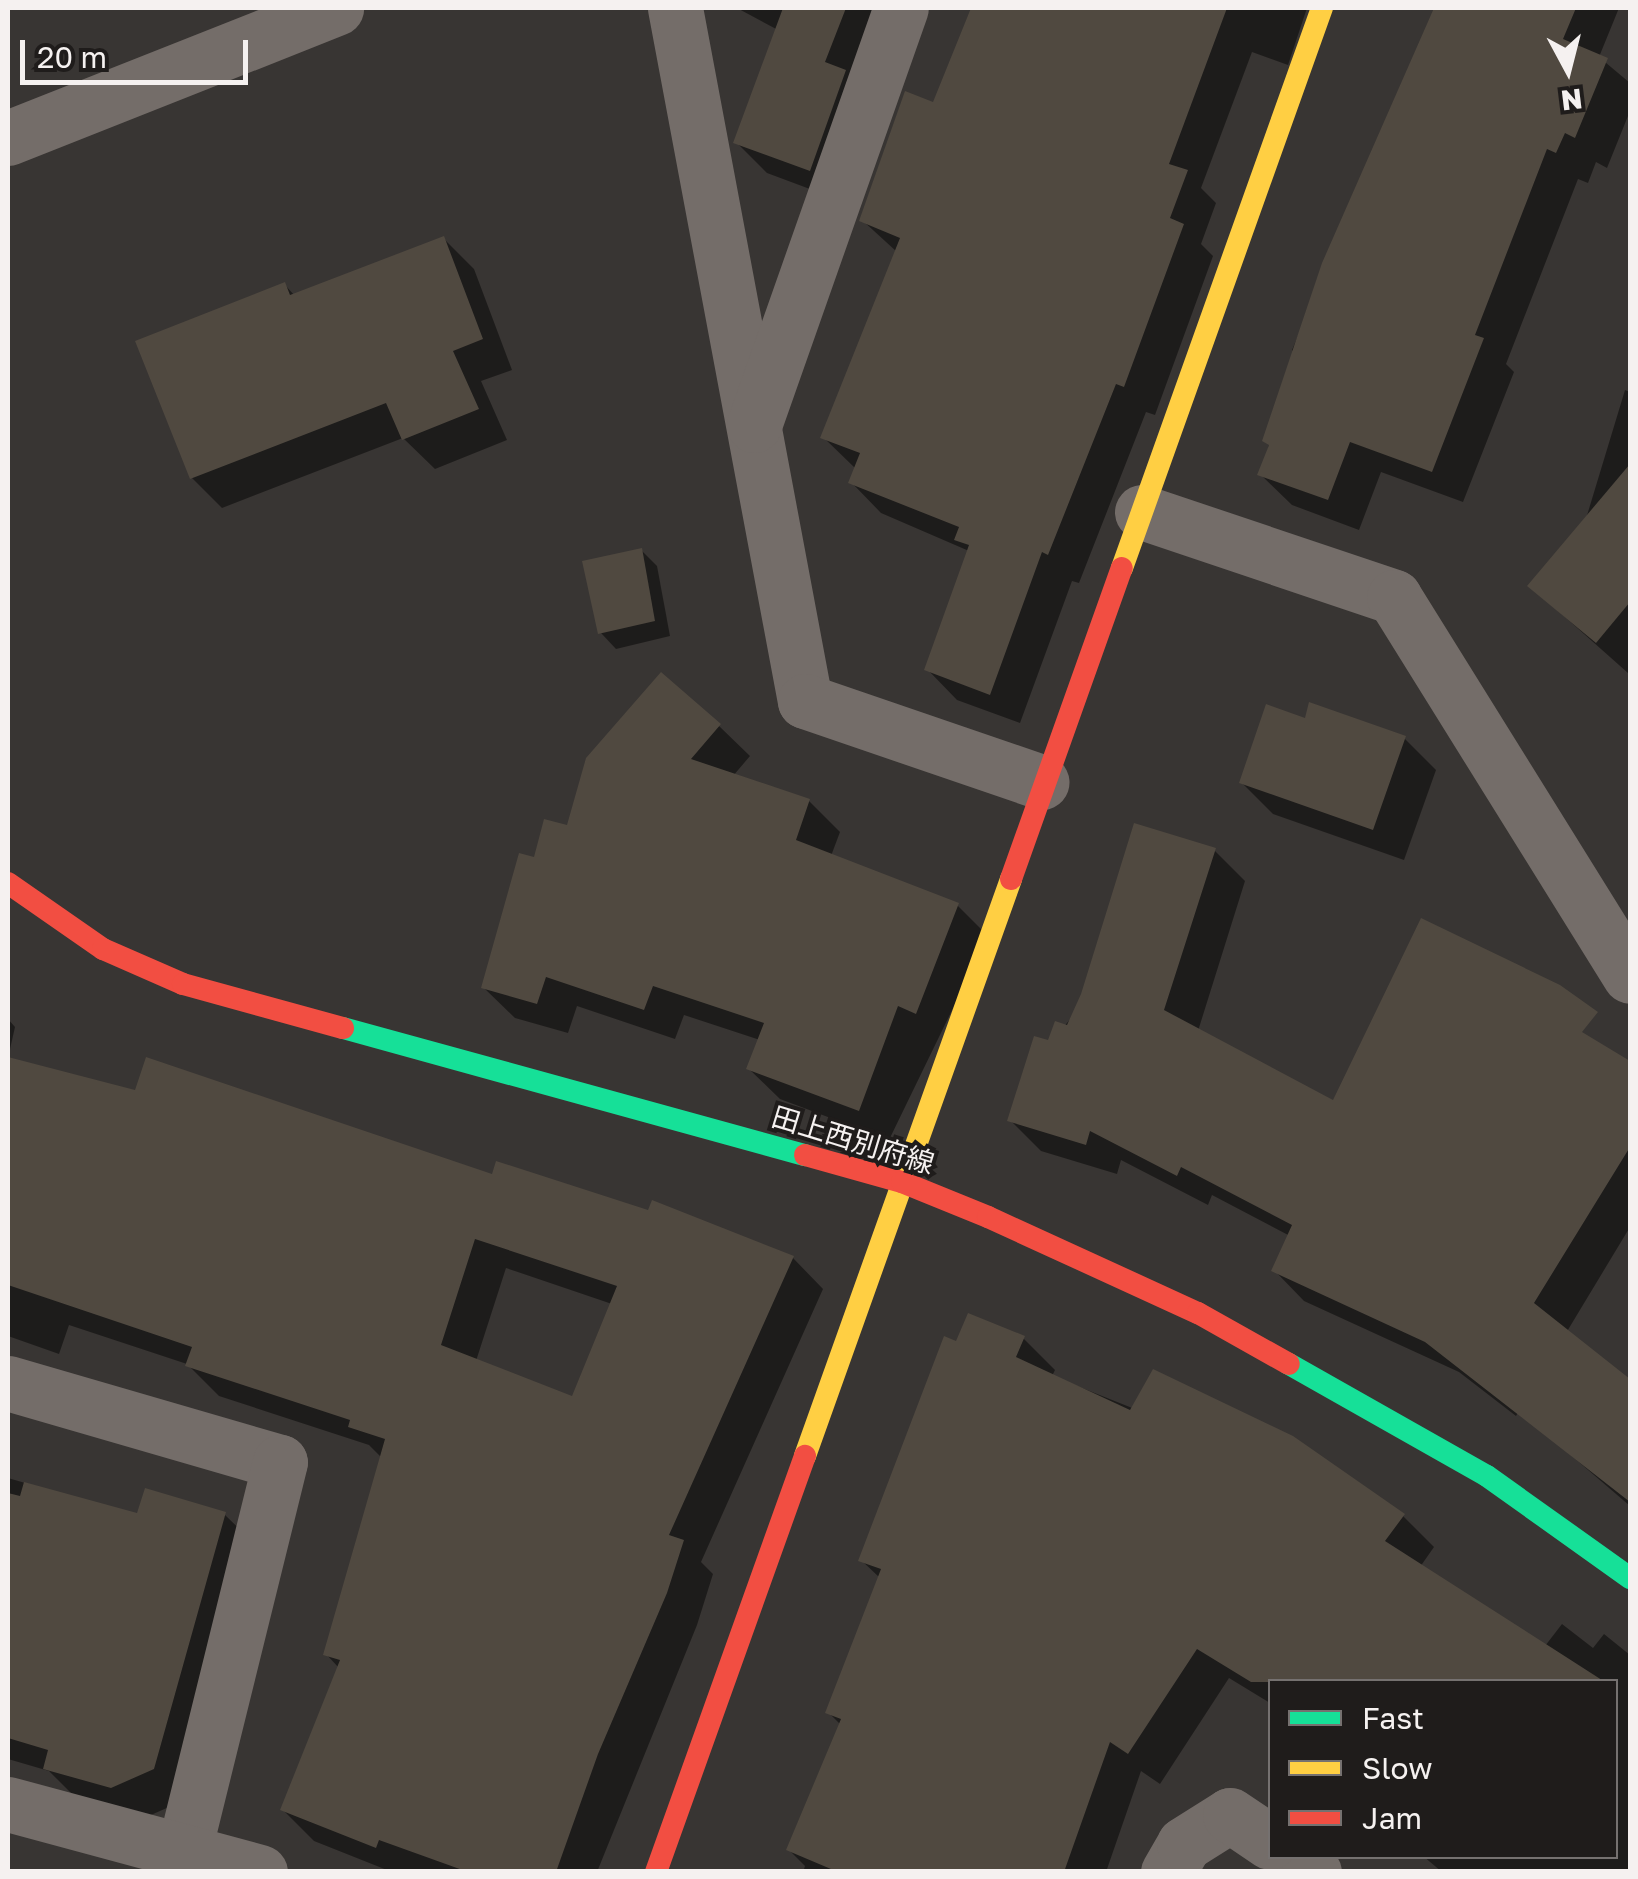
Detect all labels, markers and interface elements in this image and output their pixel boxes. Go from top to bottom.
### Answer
scale bar [25,20,252,82]
north arrow [1518,20,1618,120]
text: 20 m [37,39,107,75]
text: N [1559,83,1584,118]
street label: 田上西別府線 [768,1099,938,1181]
legend [1268,1679,1618,1859]
text: Fast [1362,1700,1424,1736]
text: Slow [1362,1750,1433,1786]
text: Jam [1362,1800,1422,1836]

